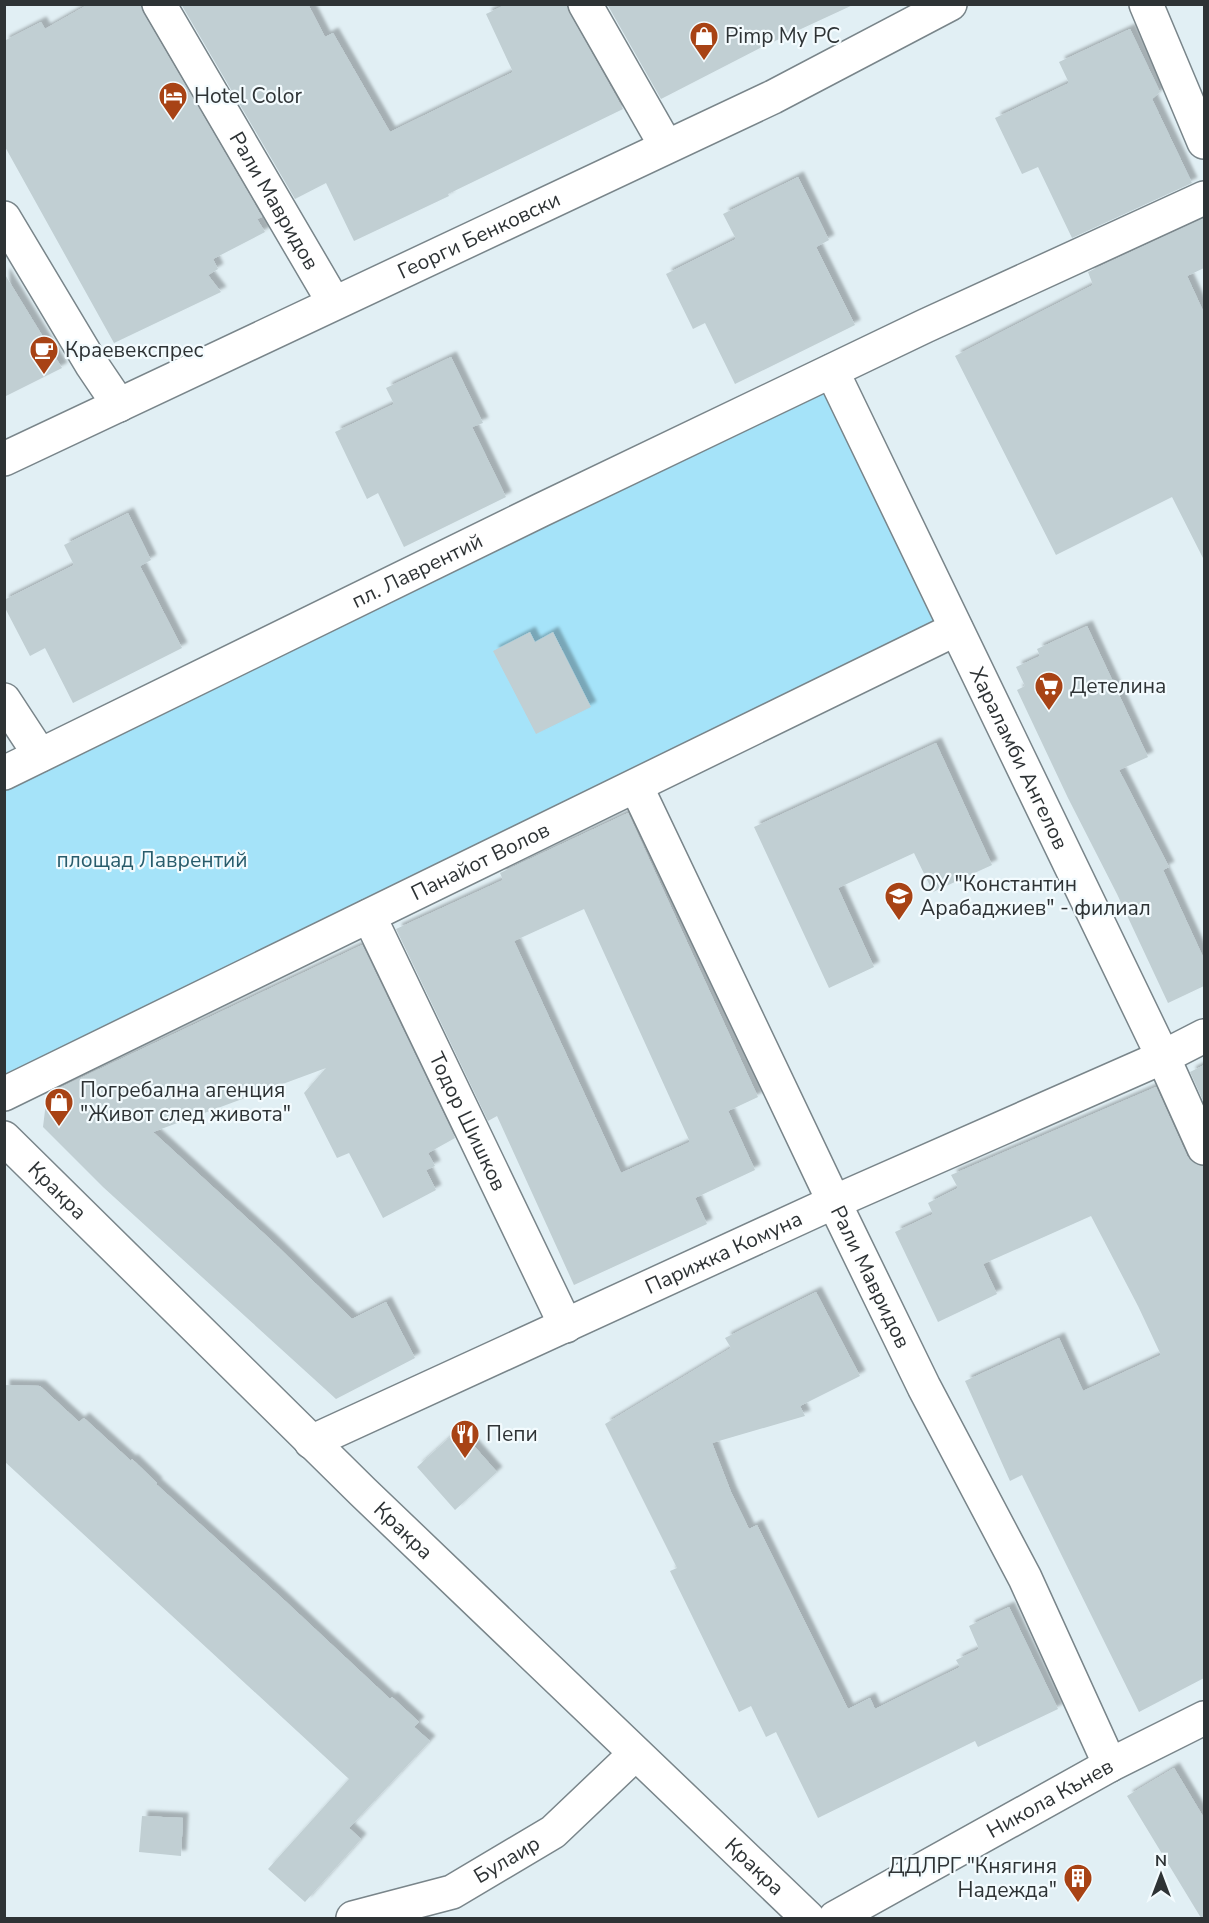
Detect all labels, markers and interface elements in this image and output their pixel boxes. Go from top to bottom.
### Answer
shop icon: Pimp My PC [688,20,720,62]
place label: Pimp My PC [725,22,840,50]
hotel icon: Hotel Color [157,80,189,122]
place label: Hotel Color [194,82,302,110]
street label: Рали Мавридов [223,127,326,275]
street label: Георги Бенковски [393,185,565,286]
cafe icon: Краевекспрес [28,334,60,376]
place label: Краевекспрес [65,336,204,364]
street label: пл. Лаврентий [347,527,487,615]
street label: Хараламби Ангелов [963,662,1075,854]
supermarket icon: Детелина [1033,670,1065,712]
place label: Детелина [1070,672,1166,700]
street label: Панайот Волов [406,816,554,907]
park label: площад Лаврентий [56,846,248,874]
place label: ОУ "Константин Арабаджиев" - филиал [920,870,1151,922]
school or university icon: ОУ "Константин Арабаджиев" - филиал [883,880,915,922]
street label: Тодор Шишков [422,1048,513,1196]
place label: Погребална агенция "Живот след живота" [80,1076,291,1128]
shop icon: Погребална агенция "Живот след живота" [43,1086,75,1128]
street label: Кракра [22,1155,93,1226]
street label: Рали Мавридов [824,1201,917,1353]
street label: Парижка Комуна [641,1204,807,1301]
restaurant icon: Пепи [449,1418,481,1460]
place label: Пепи [486,1420,538,1448]
street label: Кракра [368,1496,439,1566]
street label: Никола Кънев [982,1752,1118,1845]
street label: Булаир [468,1829,545,1890]
street label: Кракра [719,1832,790,1902]
north arrow [1131,1845,1191,1905]
text: N [1155,1850,1167,1872]
place label: ДДЛРГ "Княгиня Надежда" [888,1852,1057,1904]
building icon: ДДЛРГ "Княгиня Надежда" [1062,1862,1094,1904]

